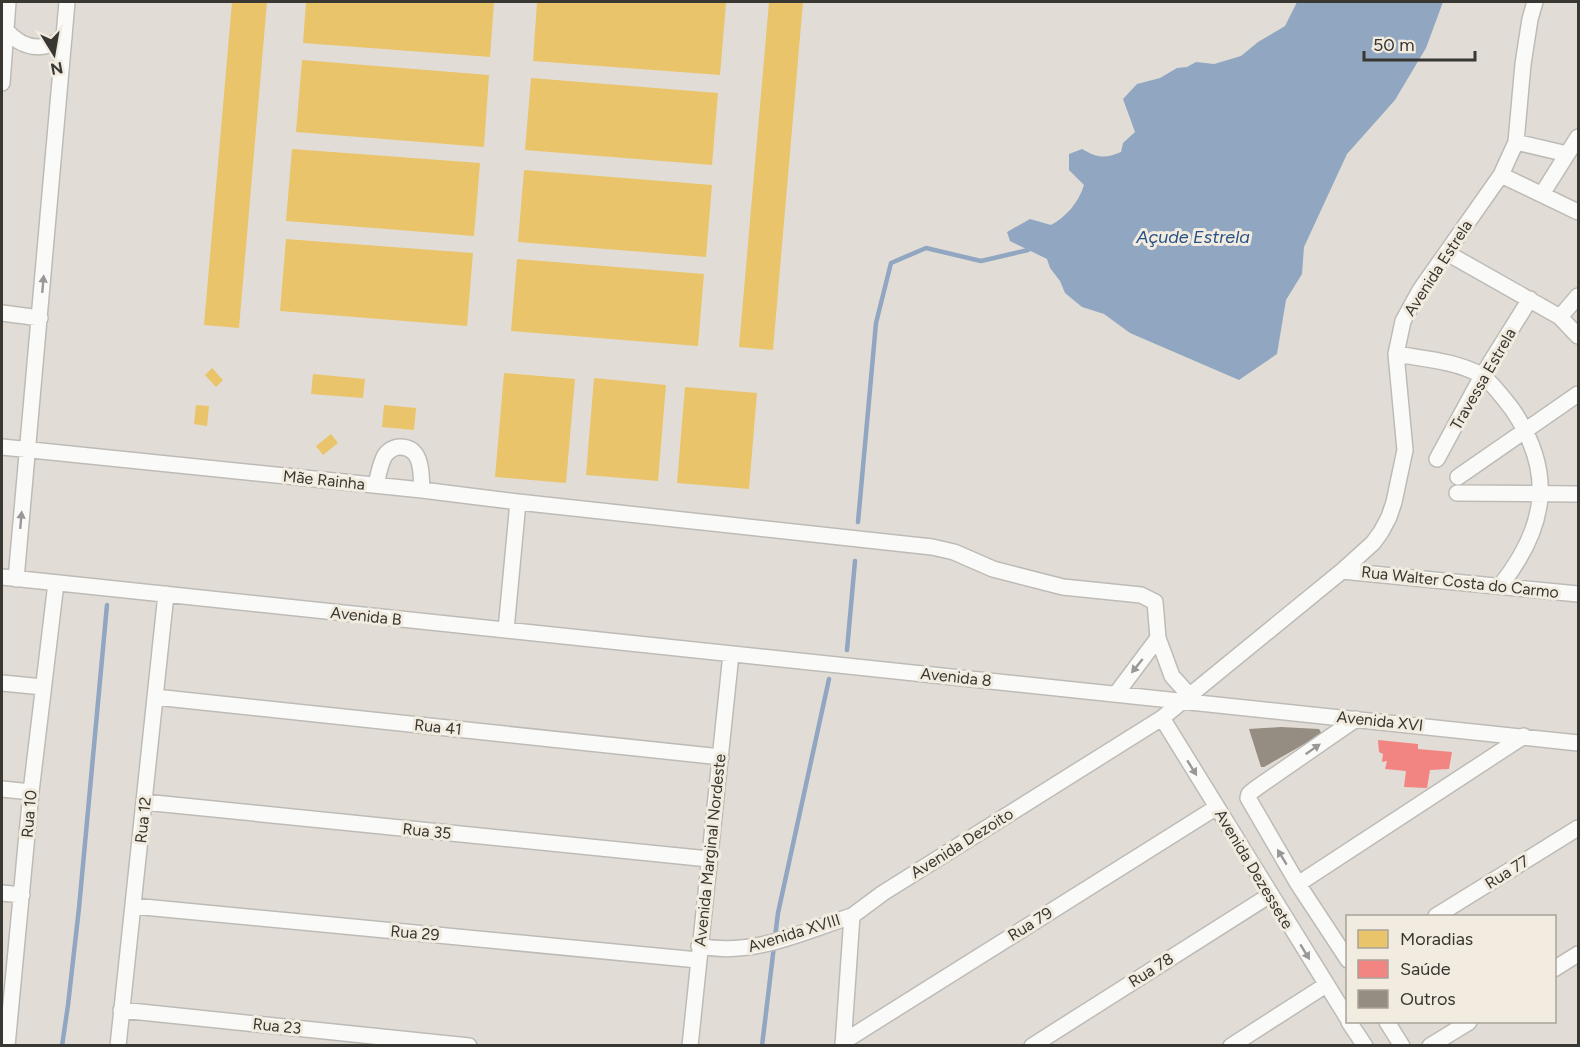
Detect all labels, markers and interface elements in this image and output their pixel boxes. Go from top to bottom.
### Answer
north arrow [24,24,84,84]
scale bar [1364,24,1475,62]
text: 50 m [1373,34,1415,56]
text: N [49,58,65,79]
street label: Avenida Estrela [1400,217,1476,319]
water label: Açude Estrela [1135,226,1250,248]
one-way arrow [38,275,48,294]
street label: Travessa Estrela [1446,325,1520,433]
street label: Mãe Rainha [282,466,366,494]
one-way arrow [17,511,26,530]
street label: Rua Walter Costa do Carmo [1360,562,1560,602]
street label: Avenida B [329,603,403,629]
one-way arrow [1131,658,1144,673]
street label: Avenida 8 [919,664,993,690]
street label: Avenida XVI [1336,707,1424,735]
street label: Rua 41 [413,715,463,739]
one-way arrow [1305,743,1321,755]
street label: Avenida Marginal Nordeste [690,752,730,947]
one-way arrow [1187,760,1198,776]
street label: Rua 10 [17,789,41,839]
street label: Rua 12 [131,796,155,844]
street label: Avenida Dezoito [907,804,1017,882]
street label: Avenida Dezessete [1211,806,1297,933]
street label: Rua 35 [402,819,452,843]
one-way arrow [1277,849,1288,865]
street label: Rua 77 [1482,851,1533,893]
street label: Rua 79 [1004,903,1056,945]
street label: Avenida XVIII [746,910,842,956]
legend [1346,915,1556,1023]
street label: Rua 29 [390,921,440,945]
text: Moradias [1400,928,1473,950]
one-way arrow [1300,944,1311,960]
street label: Rua 78 [1125,949,1177,991]
text: Saúde [1400,958,1451,980]
text: Outros [1400,988,1456,1010]
street label: Rua 23 [252,1014,302,1038]

